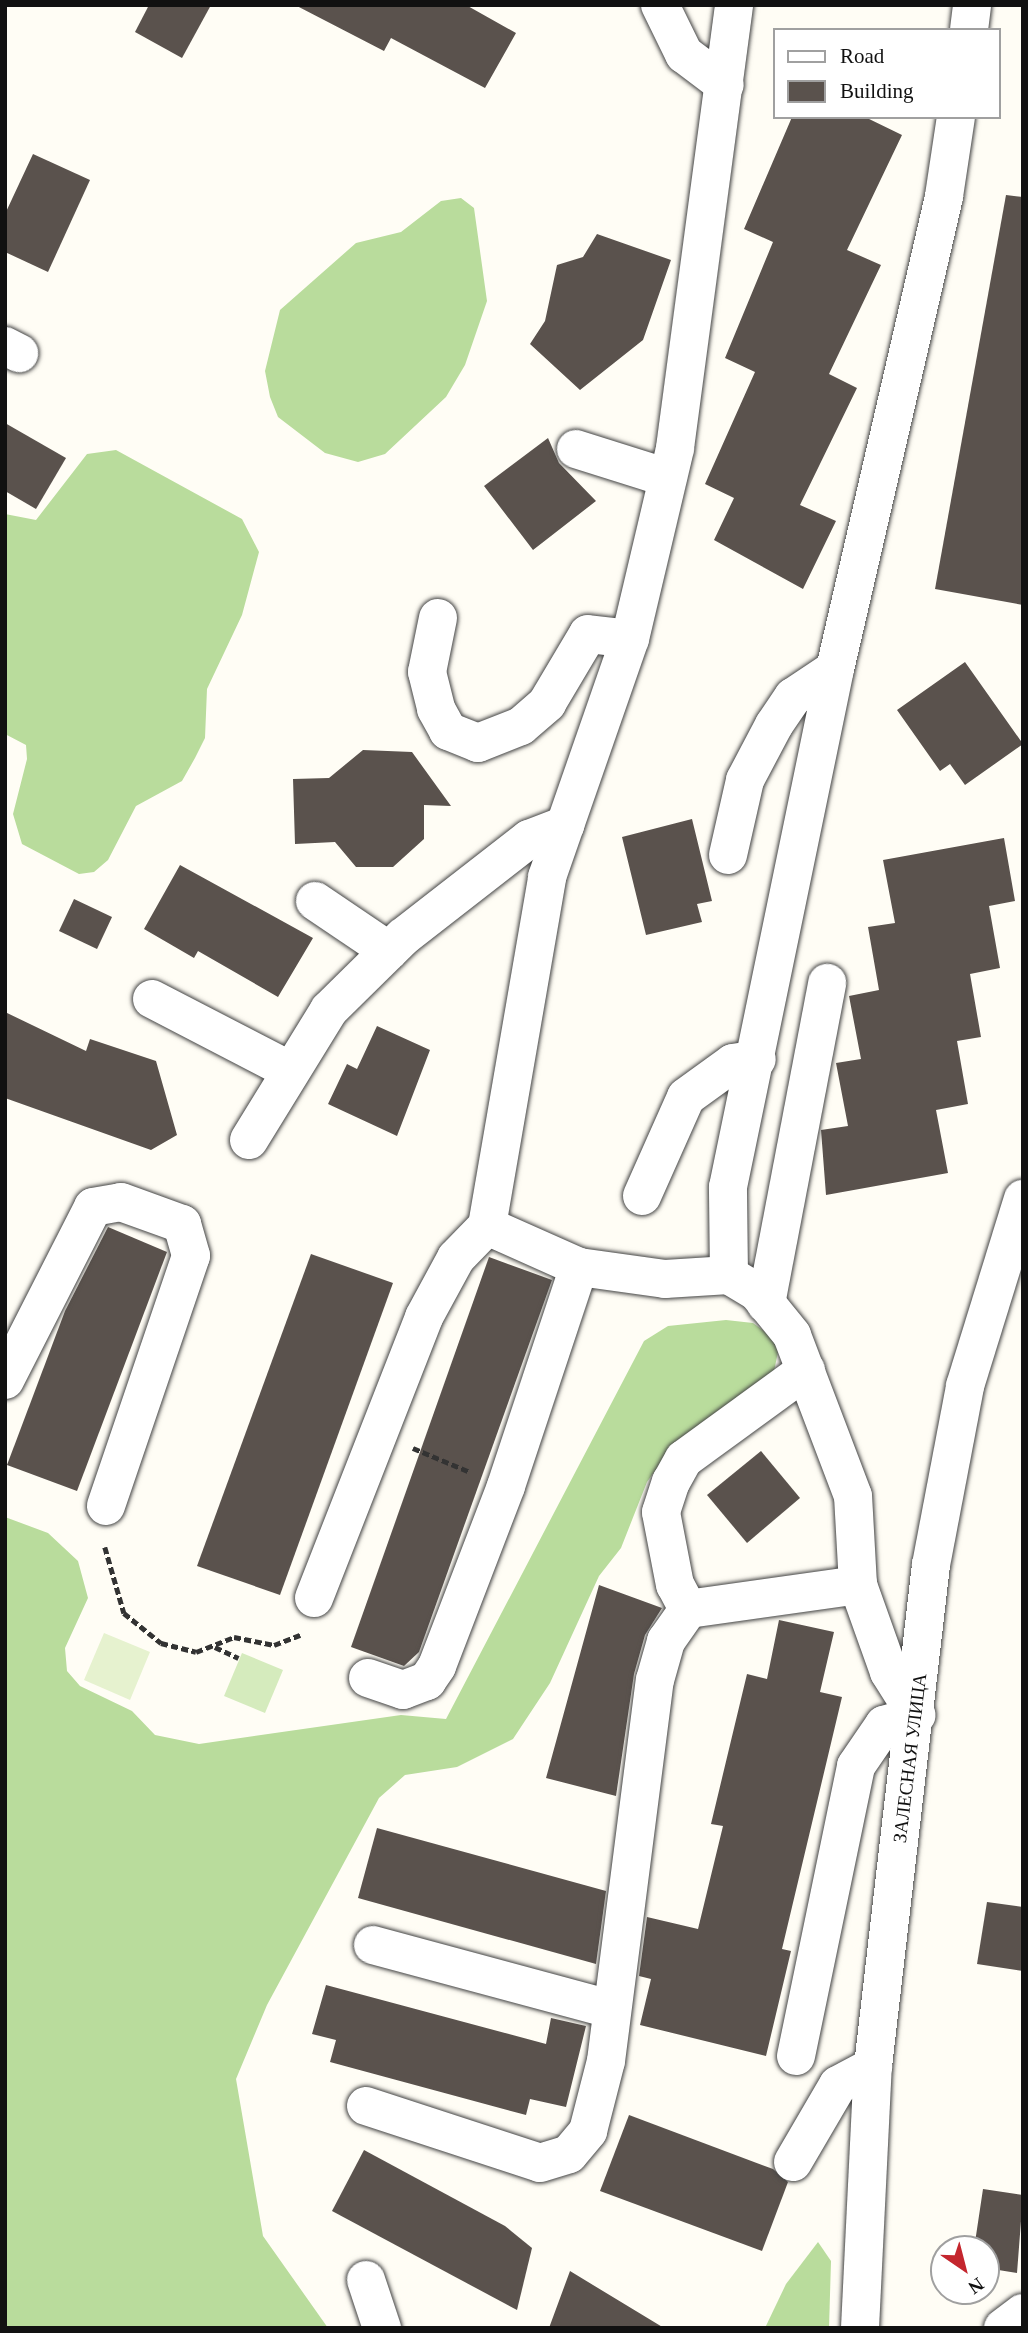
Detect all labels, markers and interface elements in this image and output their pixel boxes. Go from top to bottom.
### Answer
legend [772,28,1000,119]
text: Road [840,44,884,68]
text: Building [840,79,914,103]
street label: ЗАЛЕСНАЯ УЛИЦА [888,1672,932,1844]
north arrow [930,2235,1000,2305]
text: N [965,2273,988,2299]

